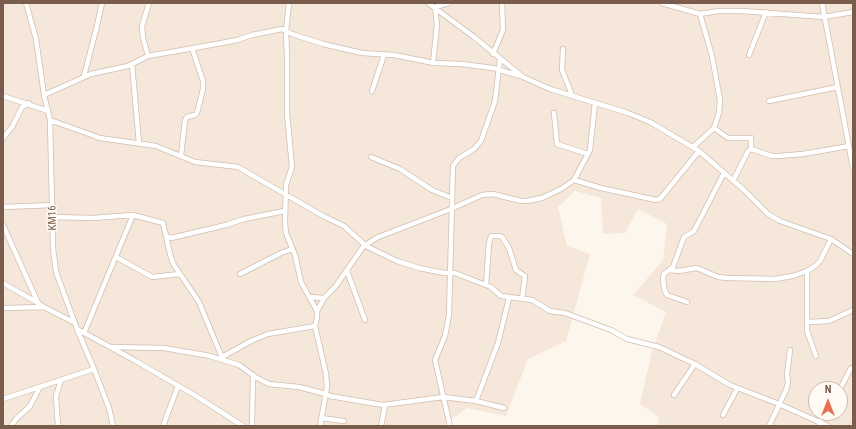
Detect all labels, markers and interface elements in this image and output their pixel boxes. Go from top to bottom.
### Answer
street label: KM16 [46,205,60,231]
north arrow [808,381,848,421]
text: N [825,383,831,396]

